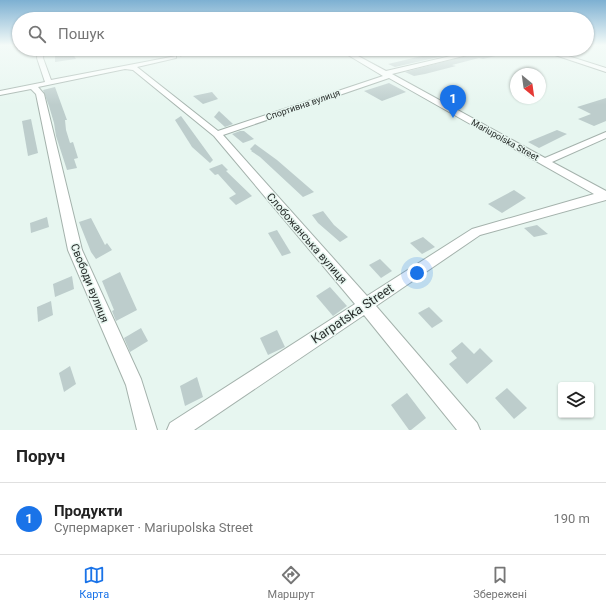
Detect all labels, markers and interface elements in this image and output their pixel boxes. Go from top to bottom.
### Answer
search box [12,12,594,56]
icon: search [26,23,48,45]
text: Пошук [58,25,105,43]
north arrow [510,68,546,104]
pin: 1 [440,85,466,118]
street label: Спортивна вулиця [265,88,341,122]
street label: Mariupolska Street [470,117,540,163]
street label: Слобожанська вулиця [264,190,349,286]
street label: Свободи вулиця [68,242,111,325]
your location [407,263,427,283]
street label: Karpatska Street [308,280,396,347]
map controls [558,382,594,418]
button: layers [558,382,594,418]
text: Поруч [16,446,65,466]
text: Продукти [54,502,123,520]
text: 1 [25,511,33,526]
text: 190 m [553,511,590,526]
text: Супермаркет · Mariupolska Street [54,520,253,535]
tab: Карта [79,564,109,601]
tab: Маршрут [268,564,315,601]
tab: Збережені [473,564,527,601]

